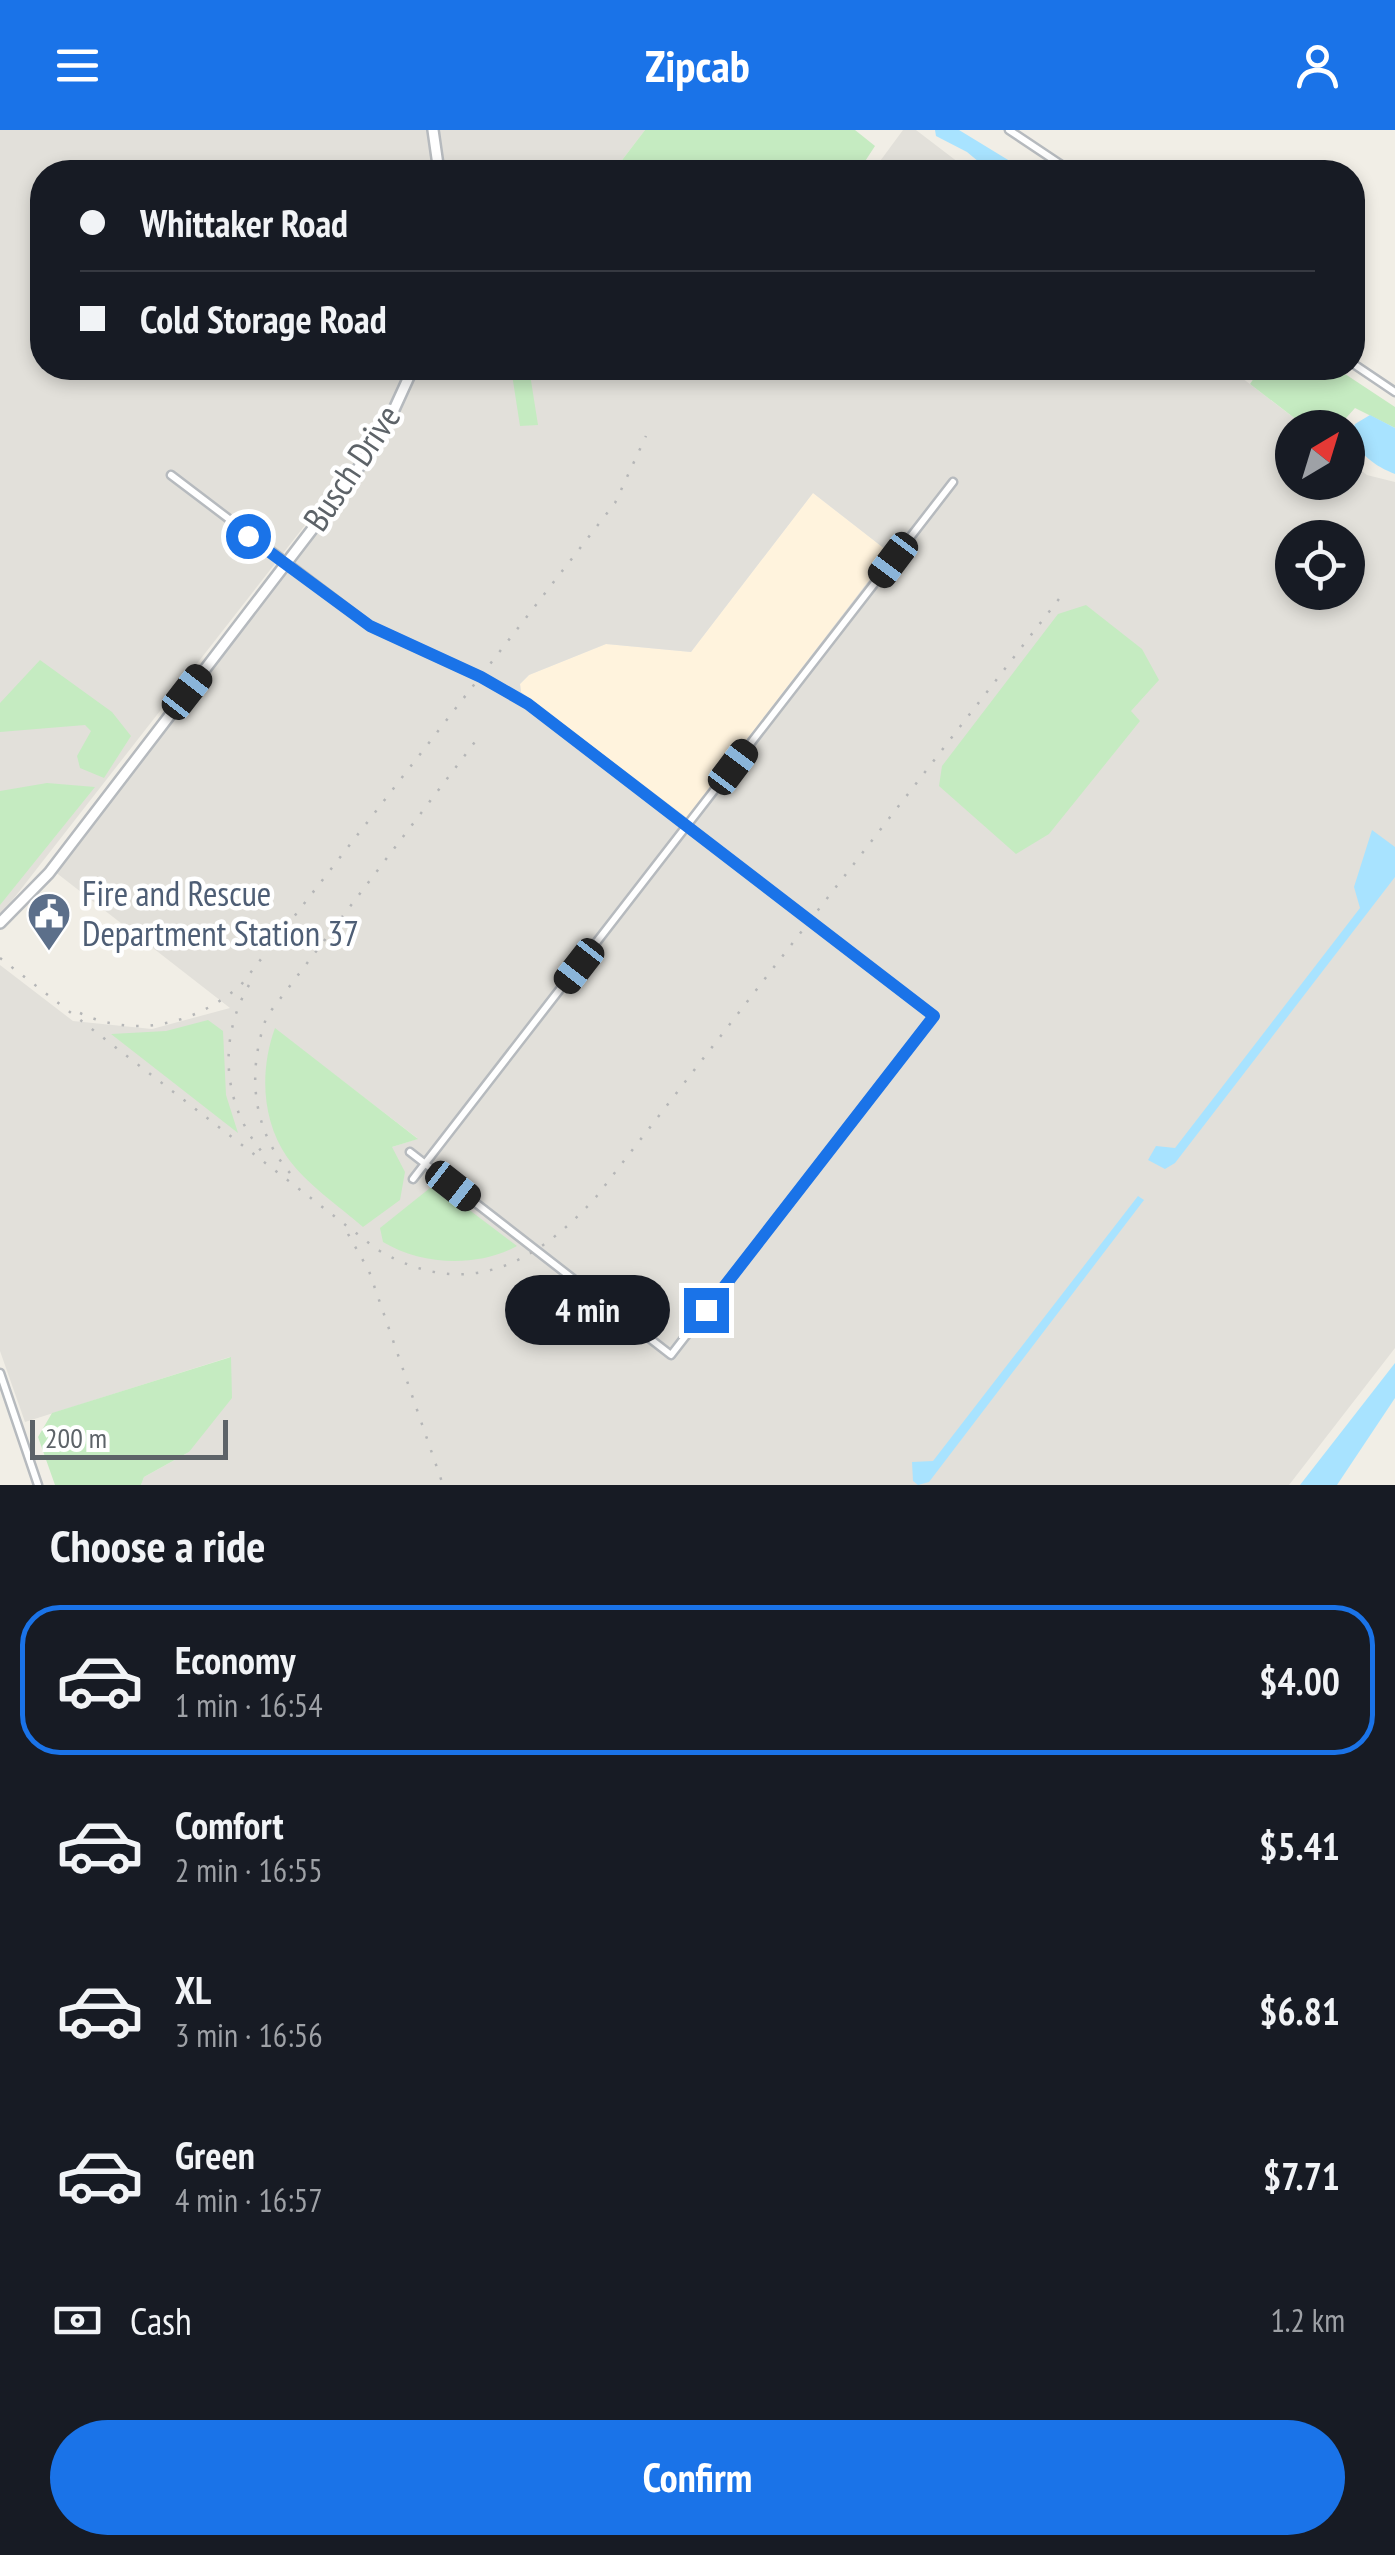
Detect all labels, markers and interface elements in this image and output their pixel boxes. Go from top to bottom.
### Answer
text: Zipcab [645,36,750,94]
icon: menu [50,38,105,93]
icon: person [1290,38,1345,93]
text: Whittaker Road [140,198,348,247]
text: Cold Storage Road [140,294,387,343]
street label: Busch Drive [292,396,410,539]
north arrow [1275,410,1365,500]
map controls [1275,410,1365,610]
route start [226,514,271,559]
button: locate [1275,520,1365,610]
car [863,527,923,593]
car [157,659,217,725]
car [703,734,763,800]
place label: Fire and Rescue Department Station 37 [82,870,359,956]
public building icon: Fire and Rescue Department Station 37 [26,891,72,952]
car [549,933,609,999]
car [420,1156,486,1216]
callout: 4 min [506,1275,671,1345]
route end [684,1288,729,1333]
text: 4 min [555,1289,620,1331]
scale bar [30,1415,228,1460]
text: 200 m [45,1419,107,1456]
text: Choose a ride [50,1516,265,1574]
icon: car [55,1635,145,1725]
text: Economy [175,1635,295,1684]
text: $4.00 [1259,1656,1340,1705]
text: 1 min · 16:54 [175,1684,323,1726]
icon: car [55,1800,145,1890]
text: Comfort [175,1800,284,1849]
text: $5.41 [1259,1821,1340,1870]
text: 2 min · 16:55 [175,1849,323,1891]
icon: car [55,1965,145,2055]
text: XL [175,1965,211,2014]
text: $6.81 [1259,1986,1340,2035]
text: 3 min · 16:56 [175,2014,323,2056]
icon: car [55,2130,145,2220]
text: Green [175,2130,255,2179]
text: $7.71 [1263,2151,1340,2200]
text: 4 min · 16:57 [175,2179,323,2221]
icon: cash [50,2293,105,2348]
text: Cash [130,2296,192,2345]
text: 1.2 km [1270,2299,1345,2341]
button: Confirm [50,2420,1345,2535]

